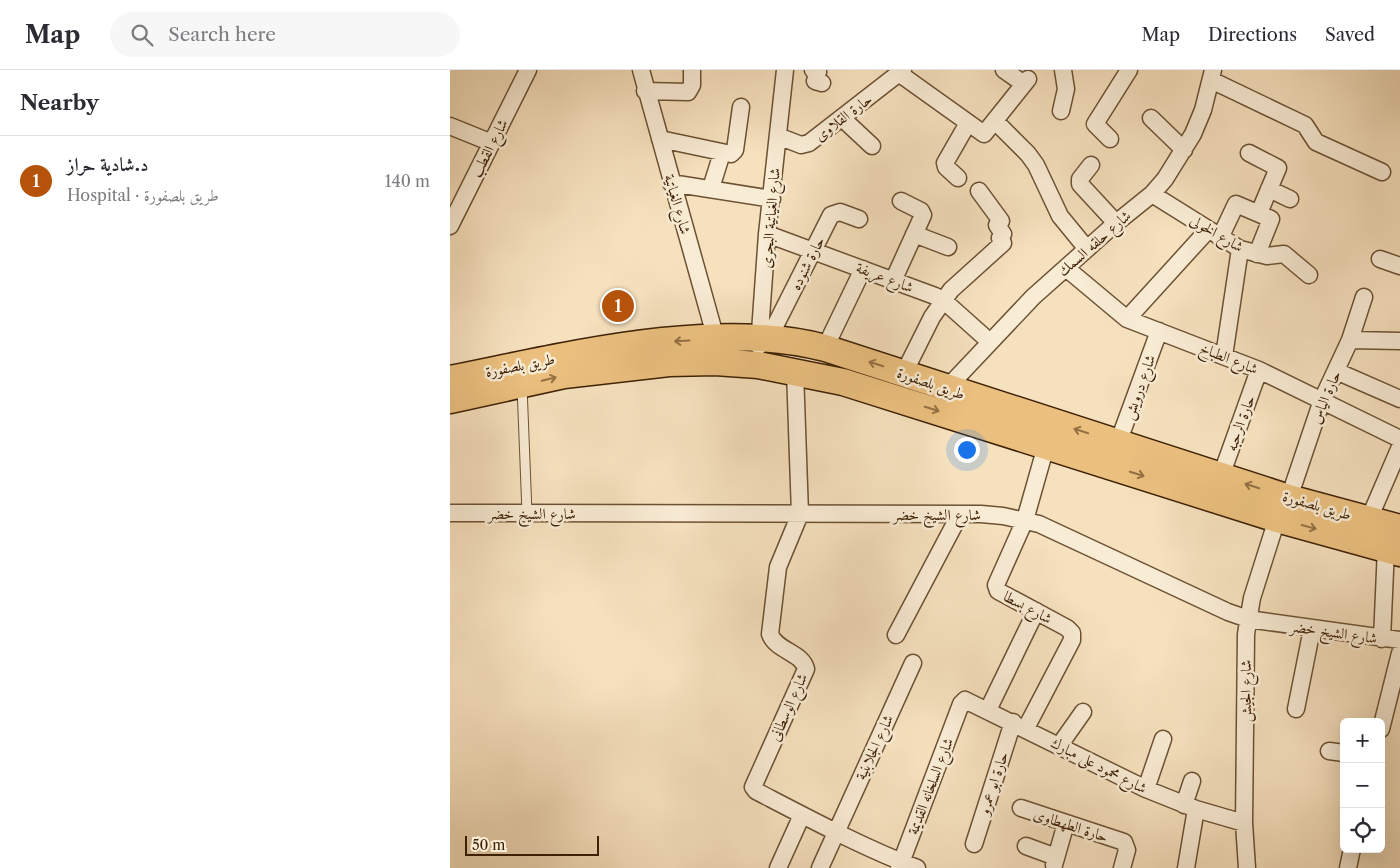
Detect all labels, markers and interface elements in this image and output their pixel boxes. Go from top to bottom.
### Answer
search box [110,12,460,57]
text: Map [25,20,80,49]
icon: search [128,21,156,49]
text: Search here [168,23,276,46]
text: Map [1141,24,1180,46]
text: Directions [1208,24,1297,46]
text: Saved [1325,24,1375,46]
street label: حارة القلاوى [810,89,876,145]
text: Nearby [20,90,99,115]
street label: شارع القطب [466,116,515,182]
text: د.شادية حراز [67,153,148,176]
street label: شارع الغياتية البحرى [756,167,788,269]
text: 1 [32,171,40,191]
text: 140 m [385,171,430,191]
street label: شارع الغياتية [657,172,696,237]
text: Hospital · طريق بلصفورة [67,185,219,205]
street label: شارع حلقه السمك [1053,206,1137,283]
street label: شارع الخولى [1185,210,1247,259]
street label: حارة شنوده [785,233,829,293]
street label: شارع عريفة [852,257,916,300]
pin: 1 [602,287,634,325]
one-way arrow [675,336,691,345]
street label: شارع الطباخ [1196,338,1261,382]
street label: طريق بلصفورة [484,349,557,382]
street label: شارع درويش [1118,352,1163,423]
one-way arrow [869,359,885,369]
street label: طريق بلصفورة [894,363,967,404]
street label: حارة الياس [1305,368,1345,426]
one-way arrow [540,374,556,383]
street label: حارة الرحبه [1221,392,1259,454]
one-way arrow [924,404,940,414]
one-way arrow [1073,426,1089,435]
your location [954,437,980,463]
one-way arrow [1128,470,1144,479]
one-way arrow [1245,481,1260,490]
street label: طريق بلصفورة [1280,486,1353,525]
street label: شارع الشيخ خضر [486,504,576,528]
street label: شارع الشيخ خضر [891,505,981,529]
one-way arrow [1300,523,1316,533]
street label: شارع بسطا [999,586,1056,631]
street label: شارع الشيخ خضر [1287,616,1379,652]
street label: شارع الجيش [1236,660,1259,722]
street label: شارع الوسطانى [765,670,815,746]
street label: شارع الجلابنية [851,711,901,784]
map controls [1340,718,1385,853]
button: + [1340,718,1385,763]
street label: شارع محمود على مبارك [1046,733,1150,801]
street label: شارع السلخانه القديمة [903,735,961,839]
street label: حارة ابو عمرو [973,749,1013,819]
button: − [1340,763,1385,808]
street label: حارة الطهطاوى [1031,804,1111,846]
button: locate [1340,808,1385,853]
scale bar [465,833,599,856]
text: 50 m [472,836,505,854]

